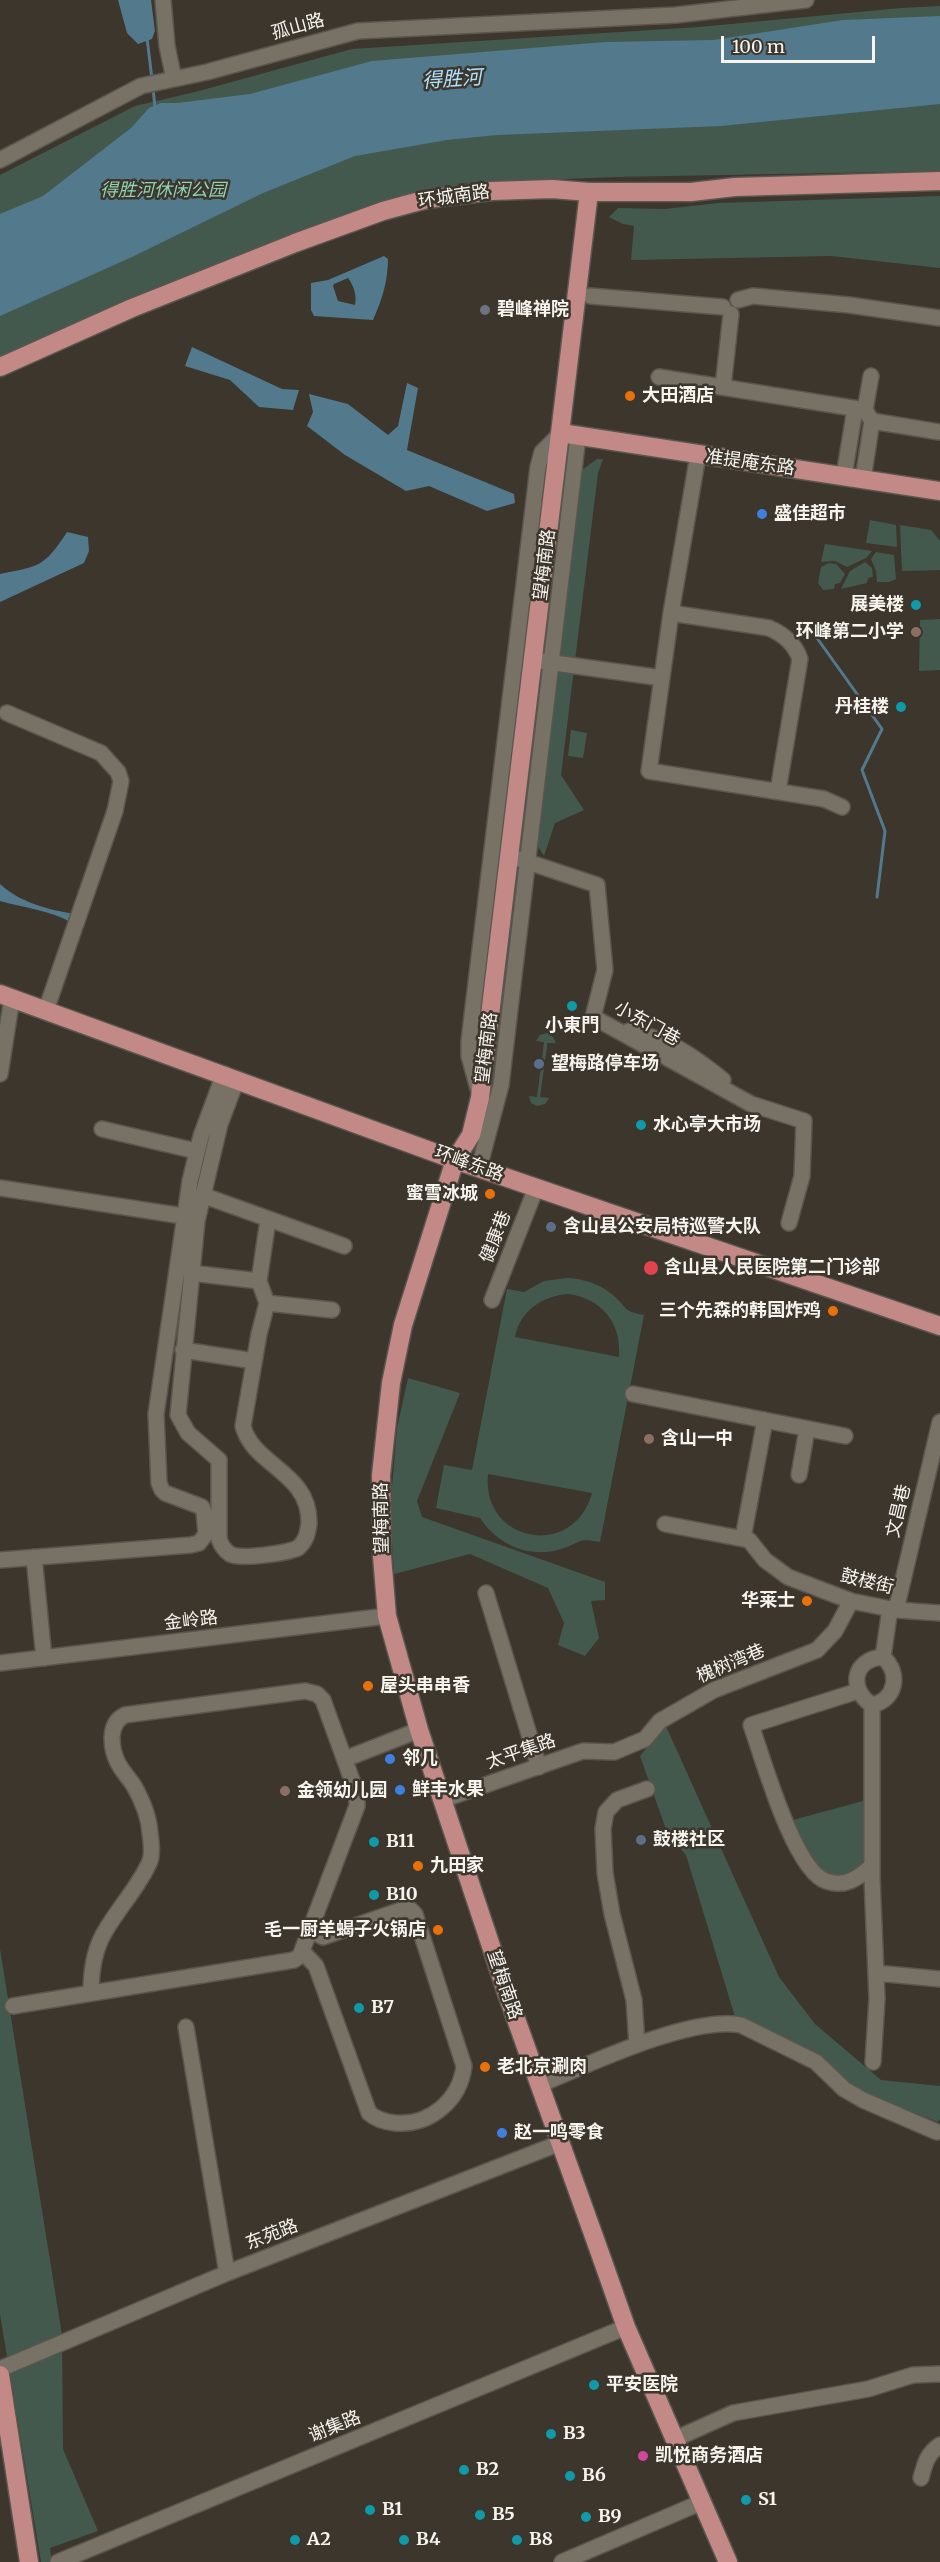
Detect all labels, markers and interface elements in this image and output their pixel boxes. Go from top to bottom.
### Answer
street label: 孤山路 [269,10,327,44]
scale bar [724,24,878,62]
text: 100 m [732,35,785,58]
water label: 得胜河 [421,66,483,94]
park label: 得胜河休闲公园 [100,180,226,202]
street label: 环城南路 [417,181,491,213]
place label: 碧峰禅院 [497,299,569,321]
marker: 碧峰禅院 [478,303,492,317]
place label: 大田酒店 [642,385,714,407]
marker: 大田酒店 [623,389,637,403]
street label: 准提庵东路 [704,446,796,480]
place label: 盛佳超市 [774,503,846,525]
marker: 盛佳超市 [755,507,769,521]
street label: 望梅南路 [530,528,560,602]
place label: 展美楼 [850,594,904,616]
marker: 展美楼 [909,598,923,612]
place label: 环峰第二小学 [796,621,904,643]
marker: 环峰第二小学 [909,625,923,639]
place label: 丹桂楼 [835,696,889,718]
marker: 丹桂楼 [894,700,908,714]
street label: 小东门巷 [610,997,684,1051]
marker: 小東門 [565,999,579,1013]
street label: 望梅南路 [472,1011,502,1085]
place label: 小東門 [545,1015,599,1037]
place label: 望梅路停车场 [551,1053,659,1075]
marker: 望梅路停车场 [532,1057,546,1071]
place label: 水心亭大市场 [653,1114,761,1136]
marker: 水心亭大市场 [634,1118,648,1132]
street label: 环峰东路 [431,1142,507,1186]
place label: 蜜雪冰城 [406,1183,478,1205]
marker: 蜜雪冰城 [483,1187,497,1201]
street label: 健康巷 [476,1208,516,1266]
place label: 含山县公安局特巡警大队 [563,1216,761,1238]
marker: 含山县公安局特巡警大队 [544,1220,558,1234]
place label: 含山县人民医院第二门诊部 [664,1257,880,1279]
marker: 含山县人民医院第二门诊部 [642,1259,660,1277]
place label: 三个先森的韩国炸鸡 [659,1300,821,1322]
marker: 三个先森的韩国炸鸡 [826,1304,840,1318]
place label: 含山一中 [661,1428,733,1450]
marker: 含山一中 [642,1432,656,1446]
street label: 望梅南路 [371,1482,393,1554]
street label: 文昌巷 [882,1482,916,1540]
street label: 鼓楼街 [838,1565,896,1599]
place label: 华莱士 [741,1590,795,1612]
marker: 华莱士 [800,1594,814,1608]
street label: 金岭路 [163,1607,219,1635]
street label: 槐树湾巷 [694,1640,768,1688]
place label: 屋头串串香 [380,1675,470,1697]
marker: 屋头串串香 [361,1679,375,1693]
street label: 太平集路 [483,1730,559,1774]
place label: 邻几 [402,1748,438,1770]
marker: 邻几 [383,1752,397,1766]
place label: 鲜丰水果 [412,1779,484,1801]
place label: 金领幼儿园 [297,1780,387,1802]
marker: 鲜丰水果 [393,1783,407,1797]
marker: 金领幼儿园 [278,1784,292,1798]
place label: 鼓楼社区 [653,1829,725,1851]
place label: B11 [386,1831,414,1853]
marker: 鼓楼社区 [634,1833,648,1847]
marker: B11 [367,1835,381,1849]
place label: 九田家 [430,1855,484,1877]
marker: 九田家 [411,1859,425,1873]
place label: B10 [386,1884,418,1906]
marker: B10 [367,1888,381,1902]
place label: 毛一厨羊蝎子火锅店 [264,1919,426,1941]
marker: 毛一厨羊蝎子火锅店 [431,1923,445,1937]
street label: 望梅南路 [482,1947,526,2023]
place label: B7 [371,1997,394,2019]
marker: B7 [352,2001,366,2015]
place label: 老北京涮肉 [497,2056,587,2078]
marker: 老北京涮肉 [478,2060,492,2074]
place label: 赵一鸣零食 [514,2122,604,2144]
marker: 赵一鸣零食 [495,2126,509,2140]
street label: 东苑路 [243,2215,301,2255]
place label: 平安医院 [606,2374,678,2396]
marker: 平安医院 [587,2378,601,2392]
street label: 谢集路 [306,2407,364,2447]
place label: B3 [563,2423,586,2445]
marker: B3 [544,2427,558,2441]
place label: 凯悦商务酒店 [655,2445,763,2467]
marker: 凯悦商务酒店 [636,2449,650,2463]
place label: B2 [476,2459,499,2481]
marker: B2 [457,2463,471,2477]
place label: B6 [582,2465,606,2487]
marker: B6 [563,2469,577,2483]
place label: S1 [758,2489,777,2511]
marker: S1 [739,2493,753,2507]
place label: B1 [382,2499,403,2521]
marker: B1 [363,2503,377,2517]
place label: B5 [492,2504,515,2526]
place label: B9 [598,2506,622,2528]
marker: B5 [473,2508,487,2522]
marker: B9 [579,2510,593,2524]
place label: A2 [307,2529,331,2551]
place label: B4 [416,2529,440,2551]
place label: B8 [529,2529,553,2551]
marker: A2 [288,2533,302,2547]
marker: B4 [397,2533,411,2547]
marker: B8 [510,2533,524,2547]

